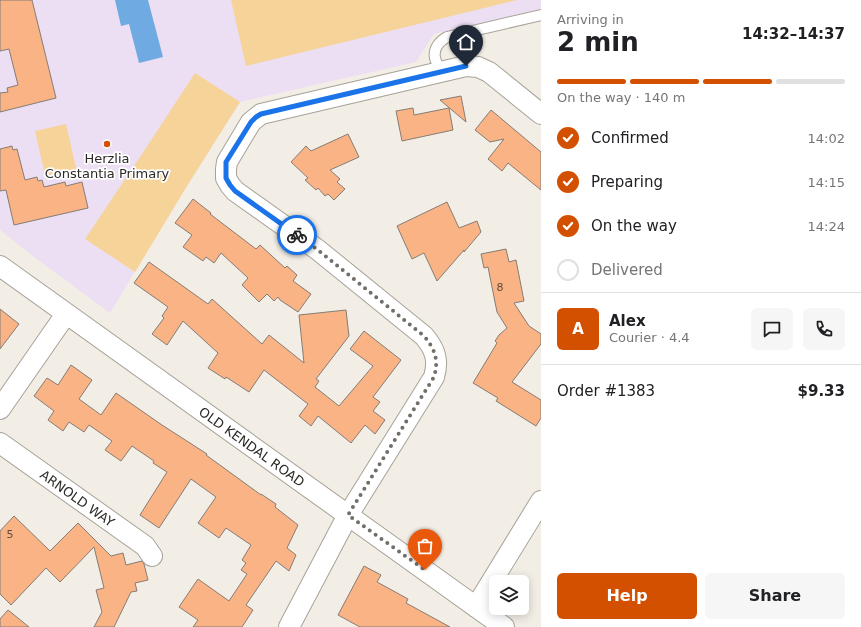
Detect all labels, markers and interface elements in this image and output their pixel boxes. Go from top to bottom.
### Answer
text: Arriving in [557,12,624,27]
pin [449,25,483,66]
text: 14:32–14:37 [742,25,845,43]
text: 2 min [557,27,639,57]
icon: home [455,31,477,53]
text: On the way · 140 m [557,90,685,105]
icon: check [557,127,579,149]
text: Confirmed [591,129,669,147]
text: 14:02 [808,131,845,146]
marker: Herzlia Constantia Primary [102,139,112,149]
place label: Herzlia Constantia Primary [45,151,170,181]
icon: check [557,171,579,193]
text: Preparing [591,173,663,191]
text: 14:15 [808,175,845,190]
courier [277,215,317,255]
icon: check [557,215,579,237]
text: On the way [591,217,677,235]
text: 14:24 [808,219,845,234]
icon: bike [286,224,308,246]
text: Delivered [591,261,663,279]
house number: 8 [497,281,504,294]
button: chat [751,308,793,350]
button: phone [803,308,845,350]
text: Alex [609,312,646,330]
text: A [572,320,584,338]
text: Courier · 4.4 [609,330,690,345]
text: Order #1383 [557,382,655,400]
text: $9.33 [798,382,845,400]
street label: OLD KENDAL ROAD [196,404,308,489]
street label: ARNOLD WAY [38,467,117,529]
house number: 5 [7,528,14,541]
pin [408,529,442,570]
icon: bag [414,535,436,557]
button: Help [557,573,697,619]
button: Share [705,573,845,619]
map controls [489,575,529,615]
button: layers [489,575,529,615]

